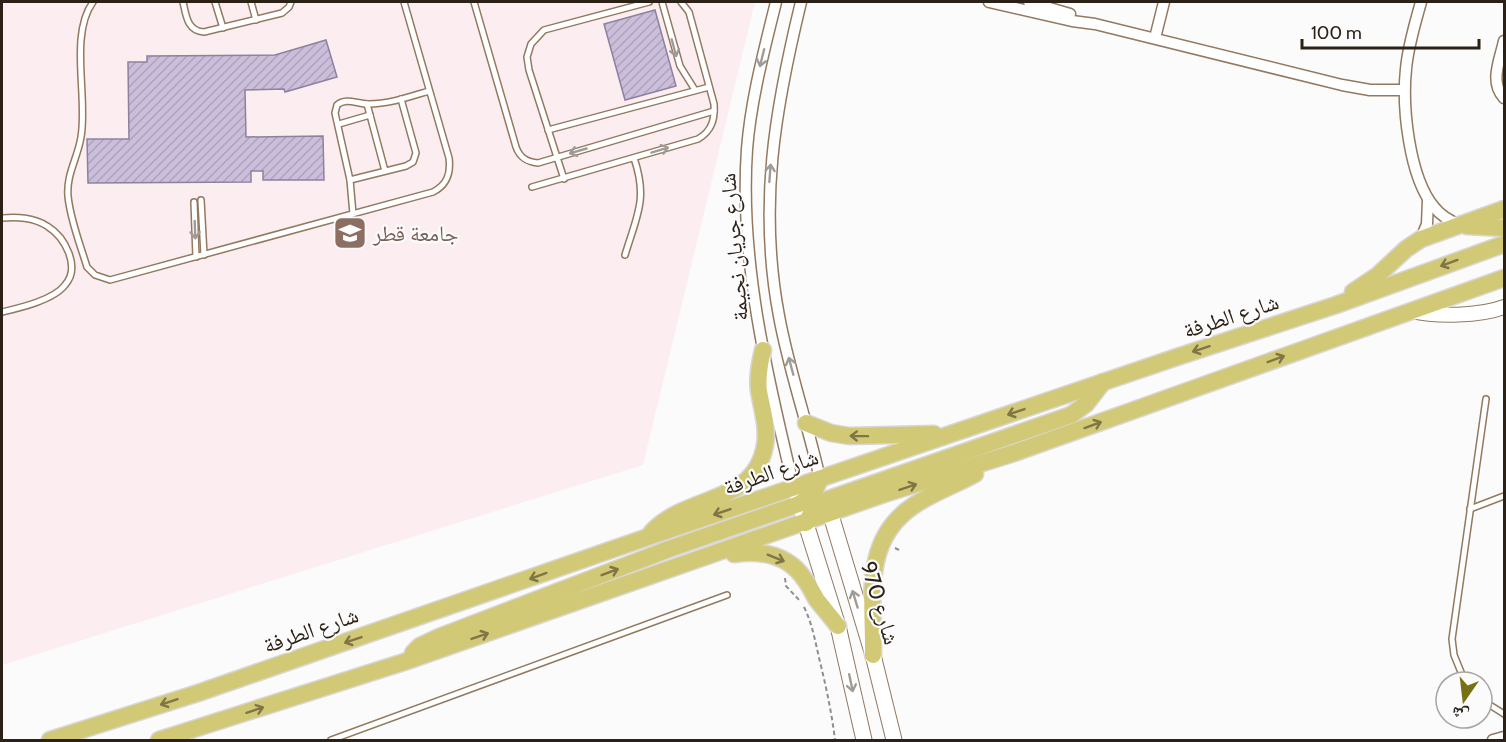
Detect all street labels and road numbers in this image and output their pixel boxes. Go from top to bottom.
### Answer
street label: شارع جريان نجيمة [714,172,754,322]
street label: شارع الطرفة [1180,288,1282,344]
street label: شارع الطرفة [720,443,822,501]
street label: شارع 970 [855,558,905,648]
street label: شارع الطرفة [260,601,362,659]

